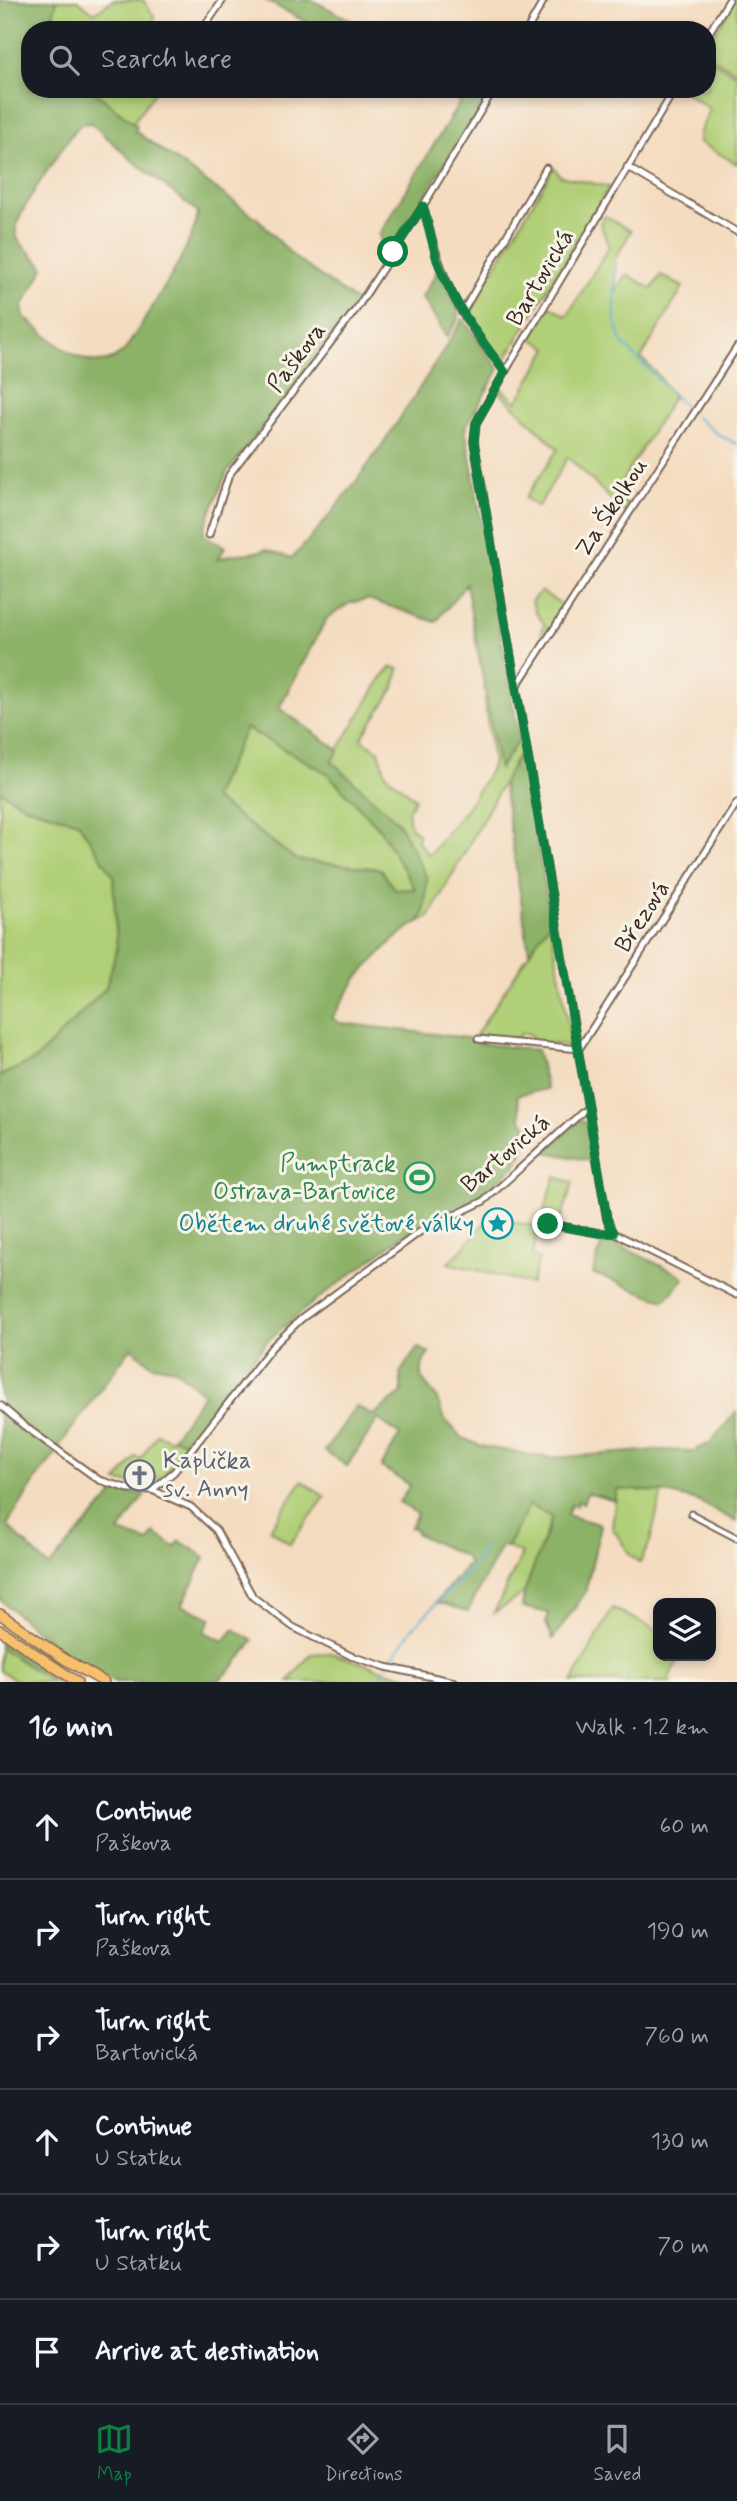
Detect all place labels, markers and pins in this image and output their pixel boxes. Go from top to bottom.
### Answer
place label: Pumptrack Ostrava-Bartovice [213,1149,396,1208]
sports icon: Pumptrack Ostrava-Bartovice [402,1161,436,1195]
place icon: Obětem druhé světové války [480,1207,514,1241]
place label: Obětem druhé světové války [179,1209,474,1240]
place label: Kaplička sv. Anny [163,1446,251,1505]
church icon: Kaplička sv. Anny [123,1458,157,1492]

